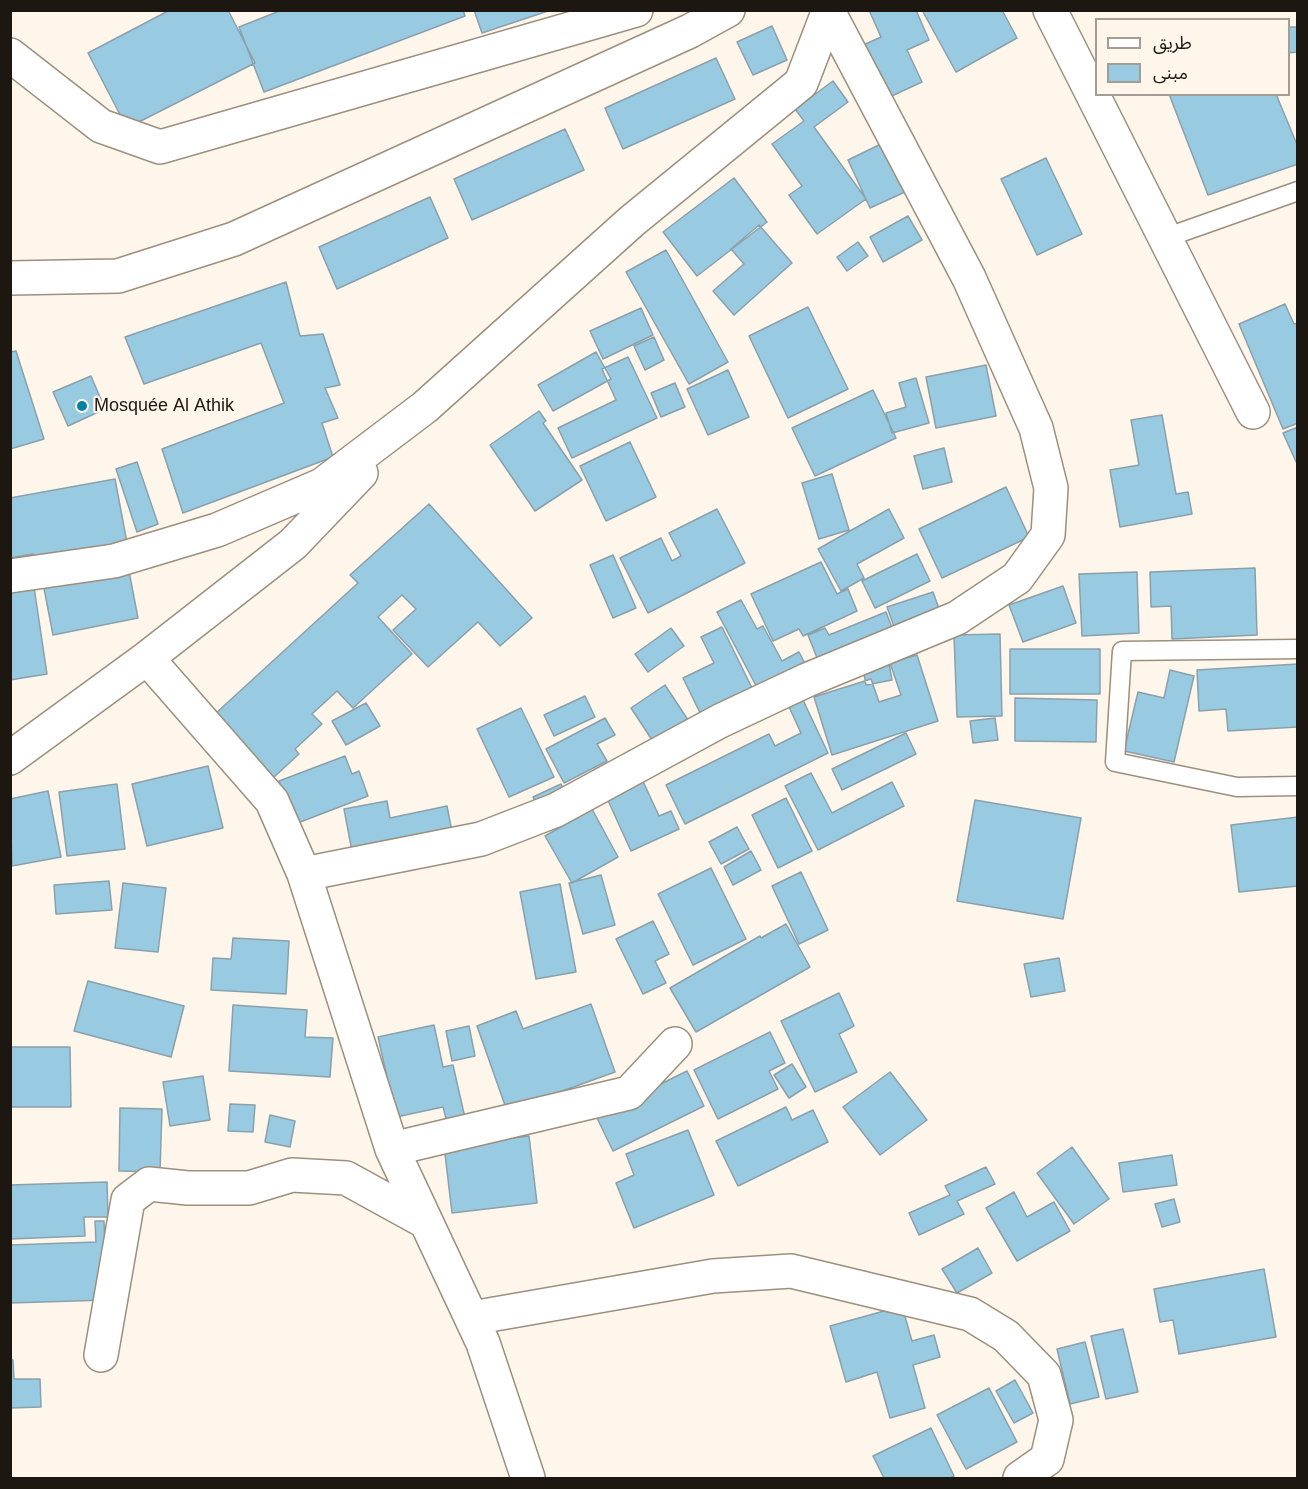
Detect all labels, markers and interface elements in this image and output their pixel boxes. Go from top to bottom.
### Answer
legend [1095,18,1290,96]
text: طريق [1153,33,1192,53]
text: مبنى [1153,63,1188,83]
place label: Mosquée Al Athik [94,395,234,417]
marker: Mosquée Al Athik [75,399,89,413]

